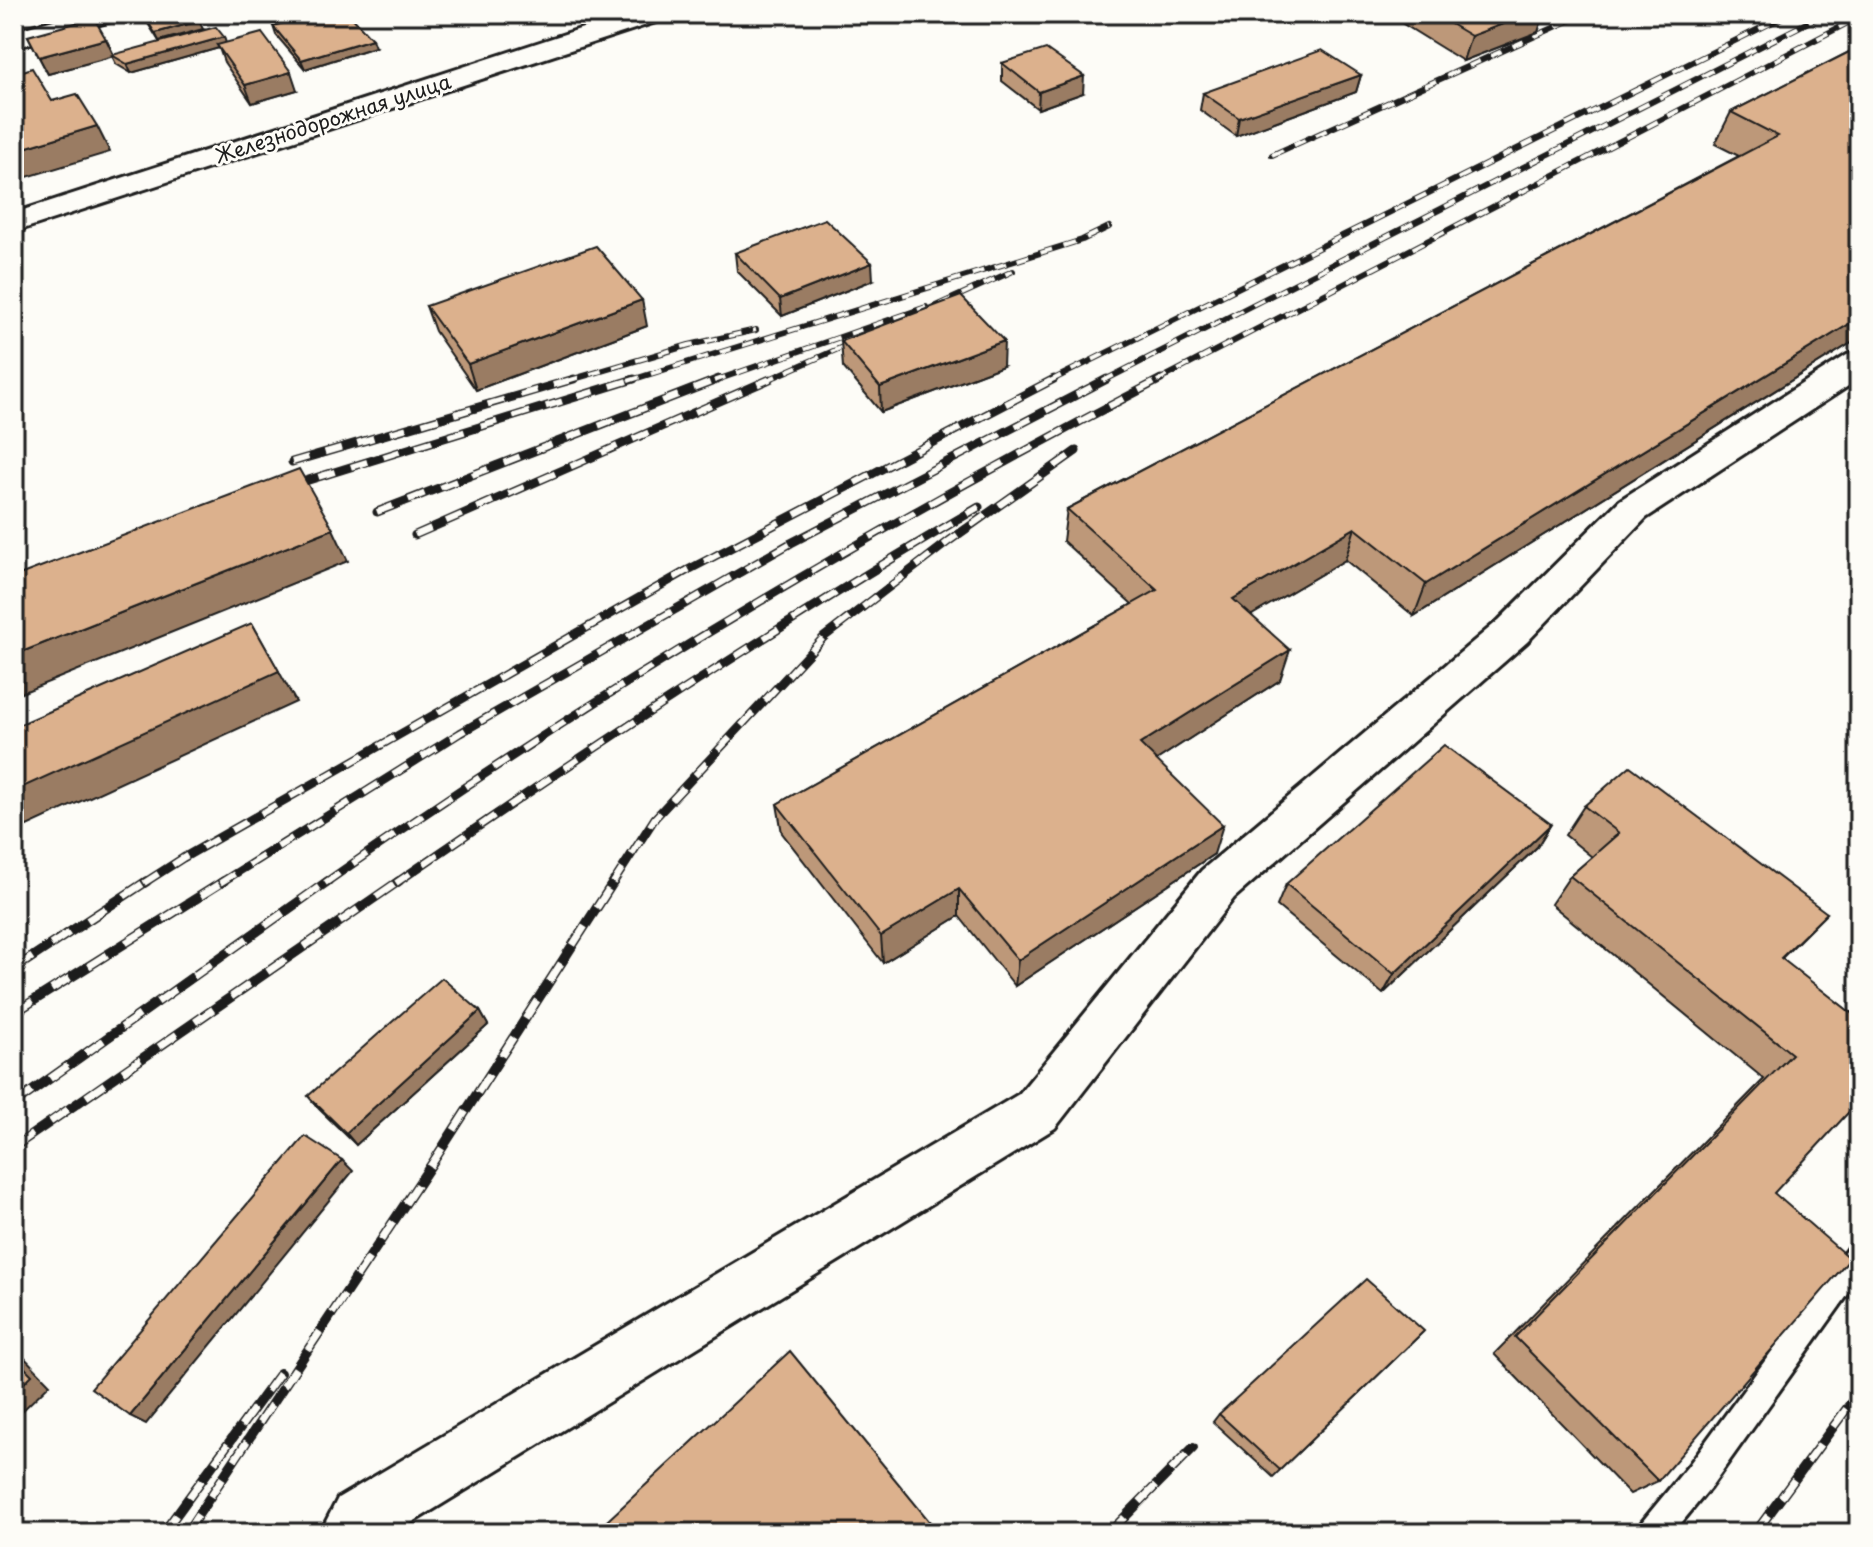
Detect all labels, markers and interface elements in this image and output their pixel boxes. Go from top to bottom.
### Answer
street label: Железнодорожная улица [211,66,455,170]

